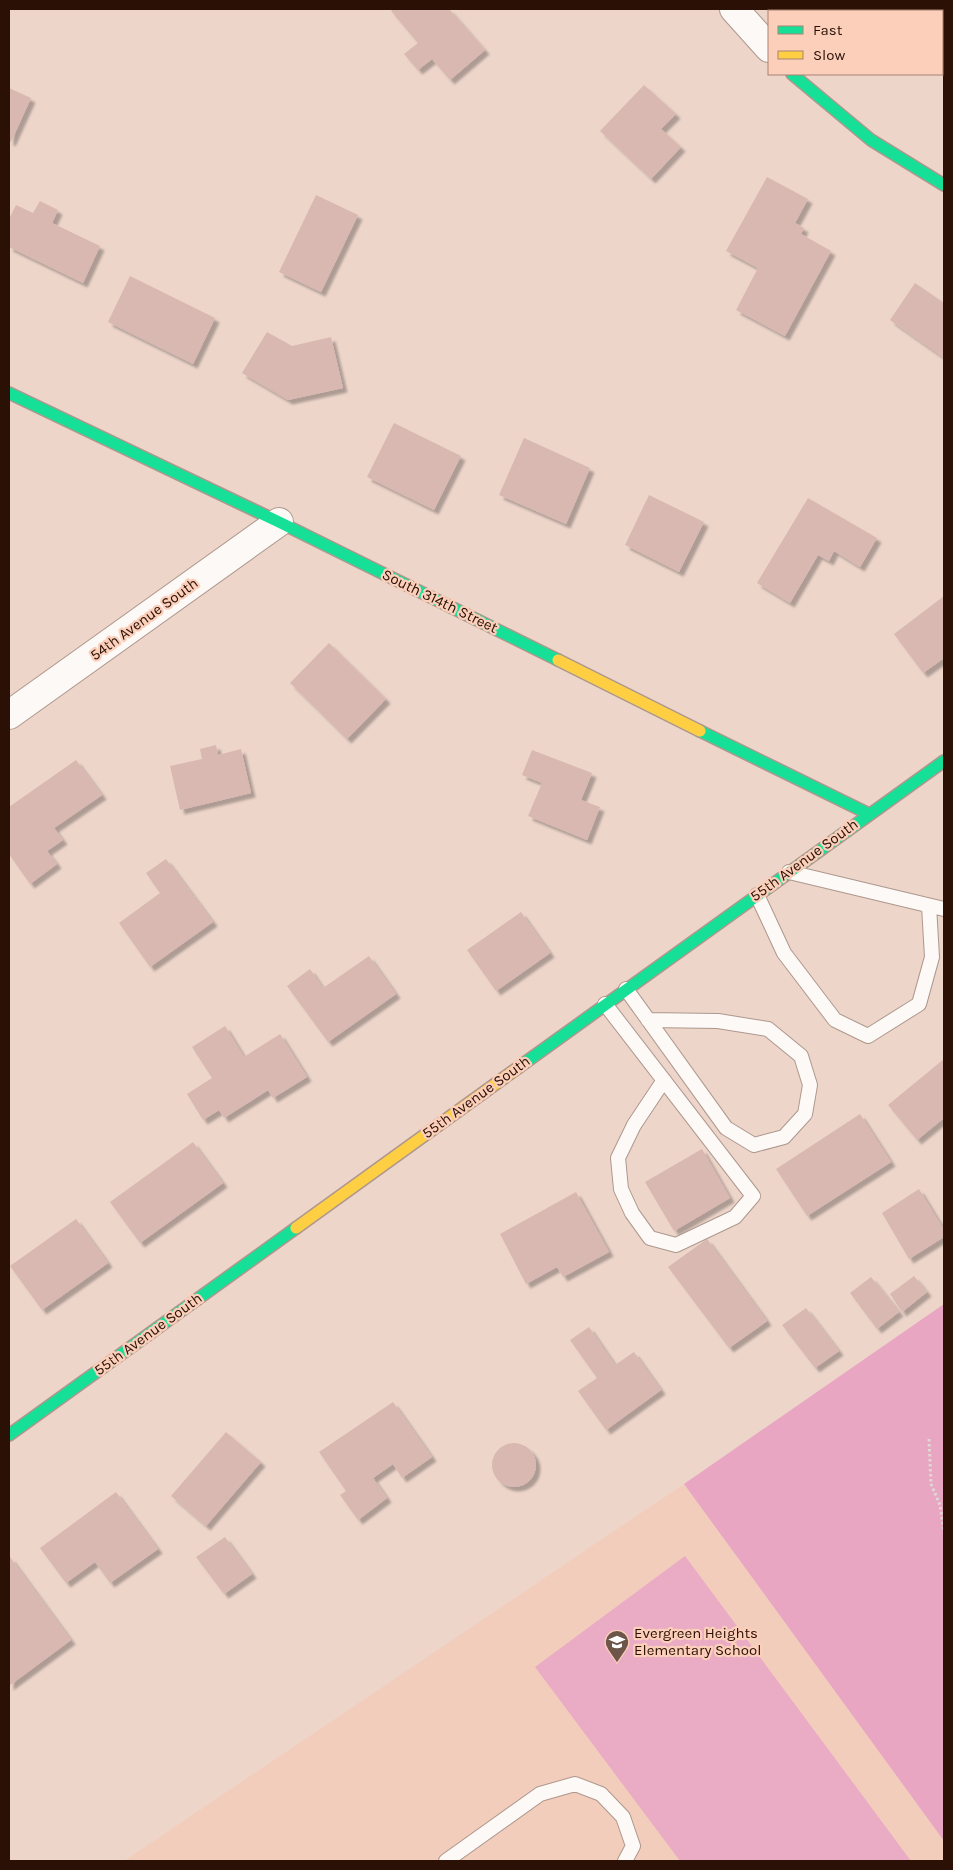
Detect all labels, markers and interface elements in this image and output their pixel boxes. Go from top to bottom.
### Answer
legend [768,10,943,75]
text: Fast [813,21,843,39]
text: Slow [813,46,845,64]
street label: South 314th Street [379,565,501,637]
street label: 54th Avenue South [86,574,202,664]
street label: 55th Avenue South [746,815,862,905]
street label: 55th Avenue South [418,1052,534,1142]
street label: 55th Avenue South [90,1289,206,1379]
place label: Evergreen Heights Elementary School [634,1624,761,1659]
school or university icon: Evergreen Heights Elementary School [604,1629,630,1663]

